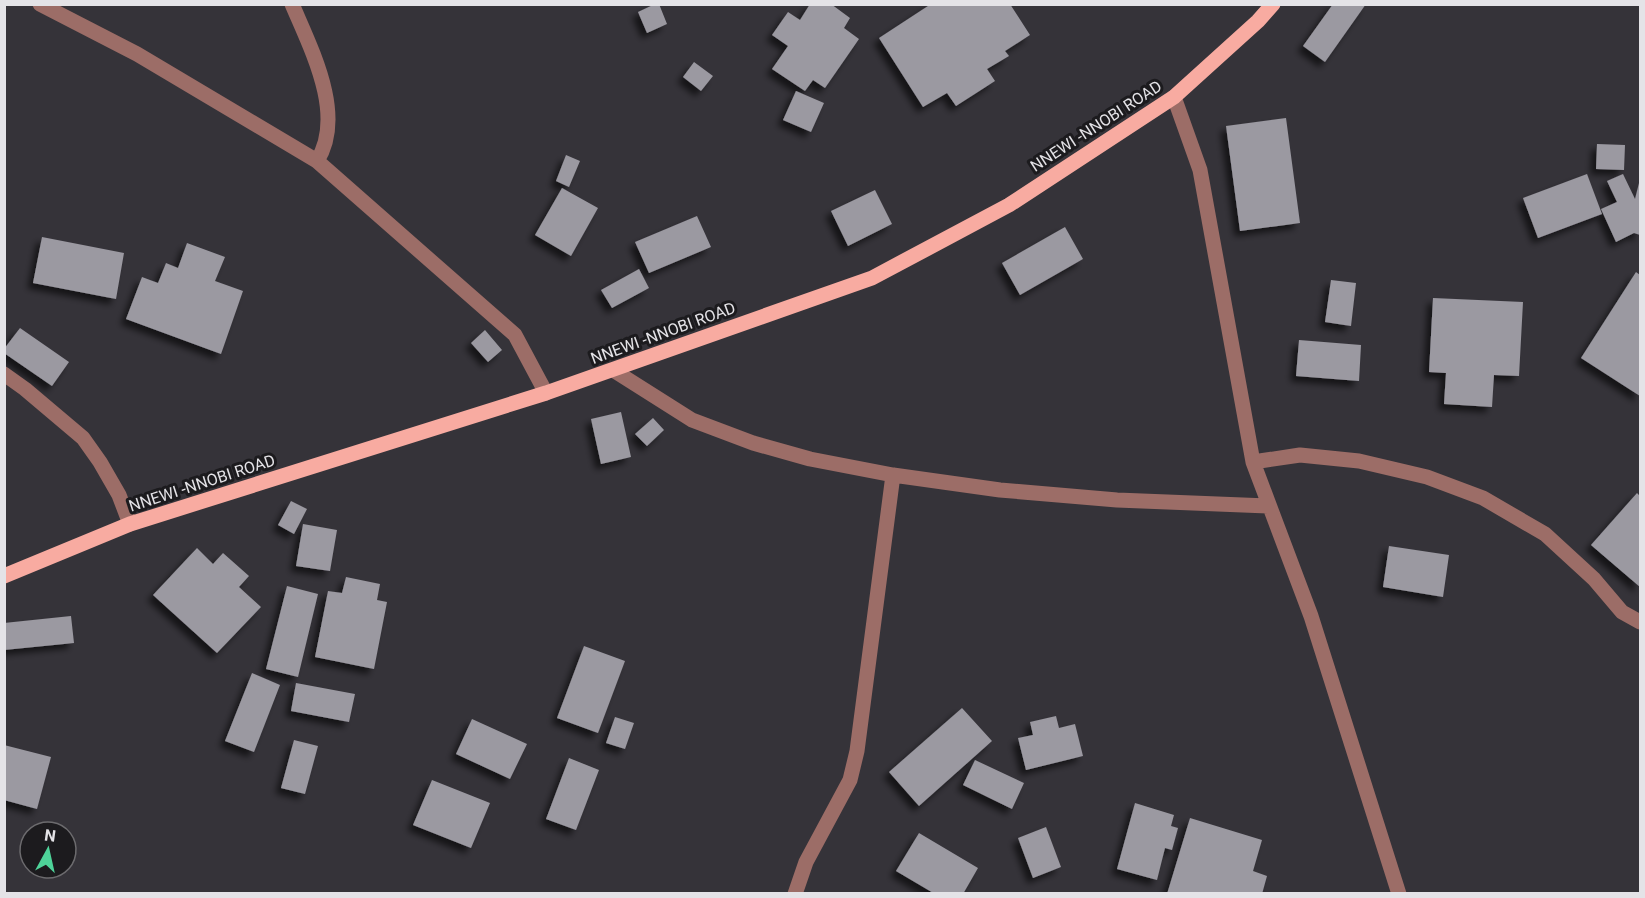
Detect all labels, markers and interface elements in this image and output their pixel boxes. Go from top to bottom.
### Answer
street label: NNEWI -NNOBI ROAD [1027,76,1165,176]
street label: NNEWI -NNOBI ROAD [588,298,738,368]
street label: NNEWI -NNOBI ROAD [126,450,278,516]
north arrow [18,820,78,880]
text: N [43,825,57,846]

